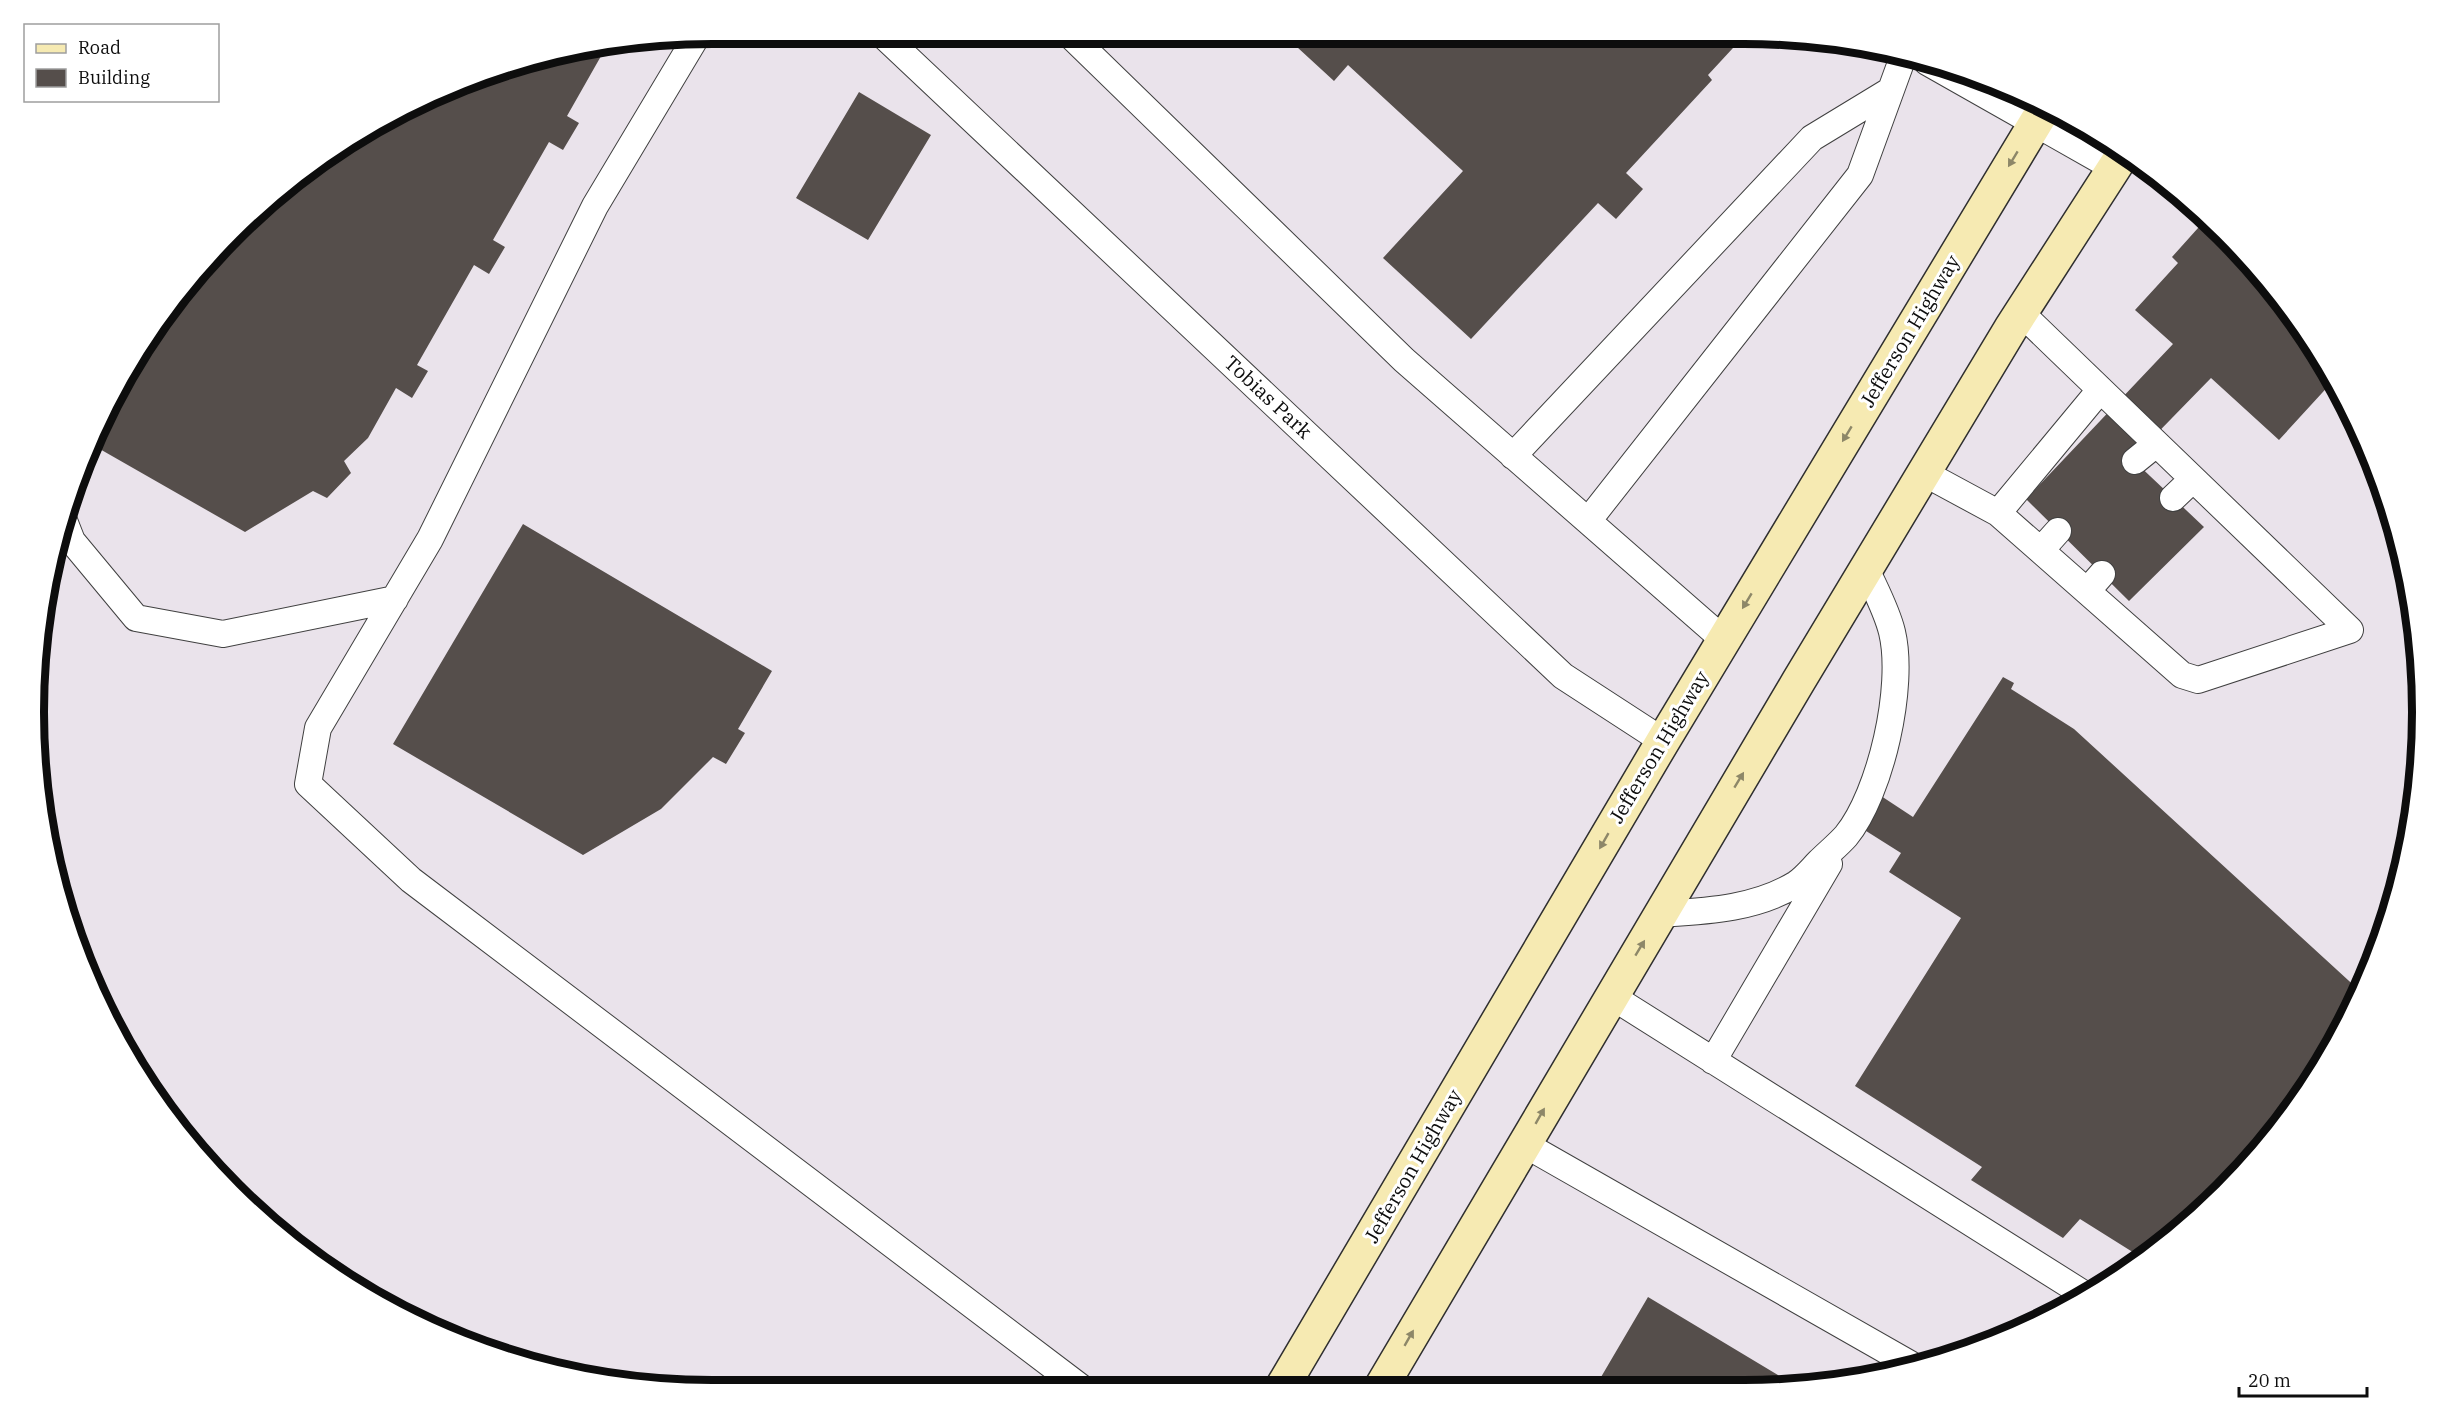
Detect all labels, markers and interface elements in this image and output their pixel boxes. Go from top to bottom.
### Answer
legend [24,24,219,102]
text: Road [78,36,121,59]
text: Building [78,66,150,89]
one-way arrow [2008,151,2019,167]
street label: Jefferson Highway [1853,249,1966,412]
street label: Tobias Park [1219,349,1318,444]
one-way arrow [1842,426,1853,442]
one-way arrow [1741,593,1752,609]
street label: Jefferson Highway [1602,665,1715,828]
one-way arrow [1734,772,1745,788]
one-way arrow [1598,833,1609,849]
one-way arrow [1634,940,1645,956]
street label: Jefferson Highway [1358,1084,1468,1248]
one-way arrow [1535,1107,1545,1124]
one-way arrow [1404,1330,1415,1346]
scale bar [2239,1360,2366,1398]
text: 20 m [2248,1369,2291,1392]

